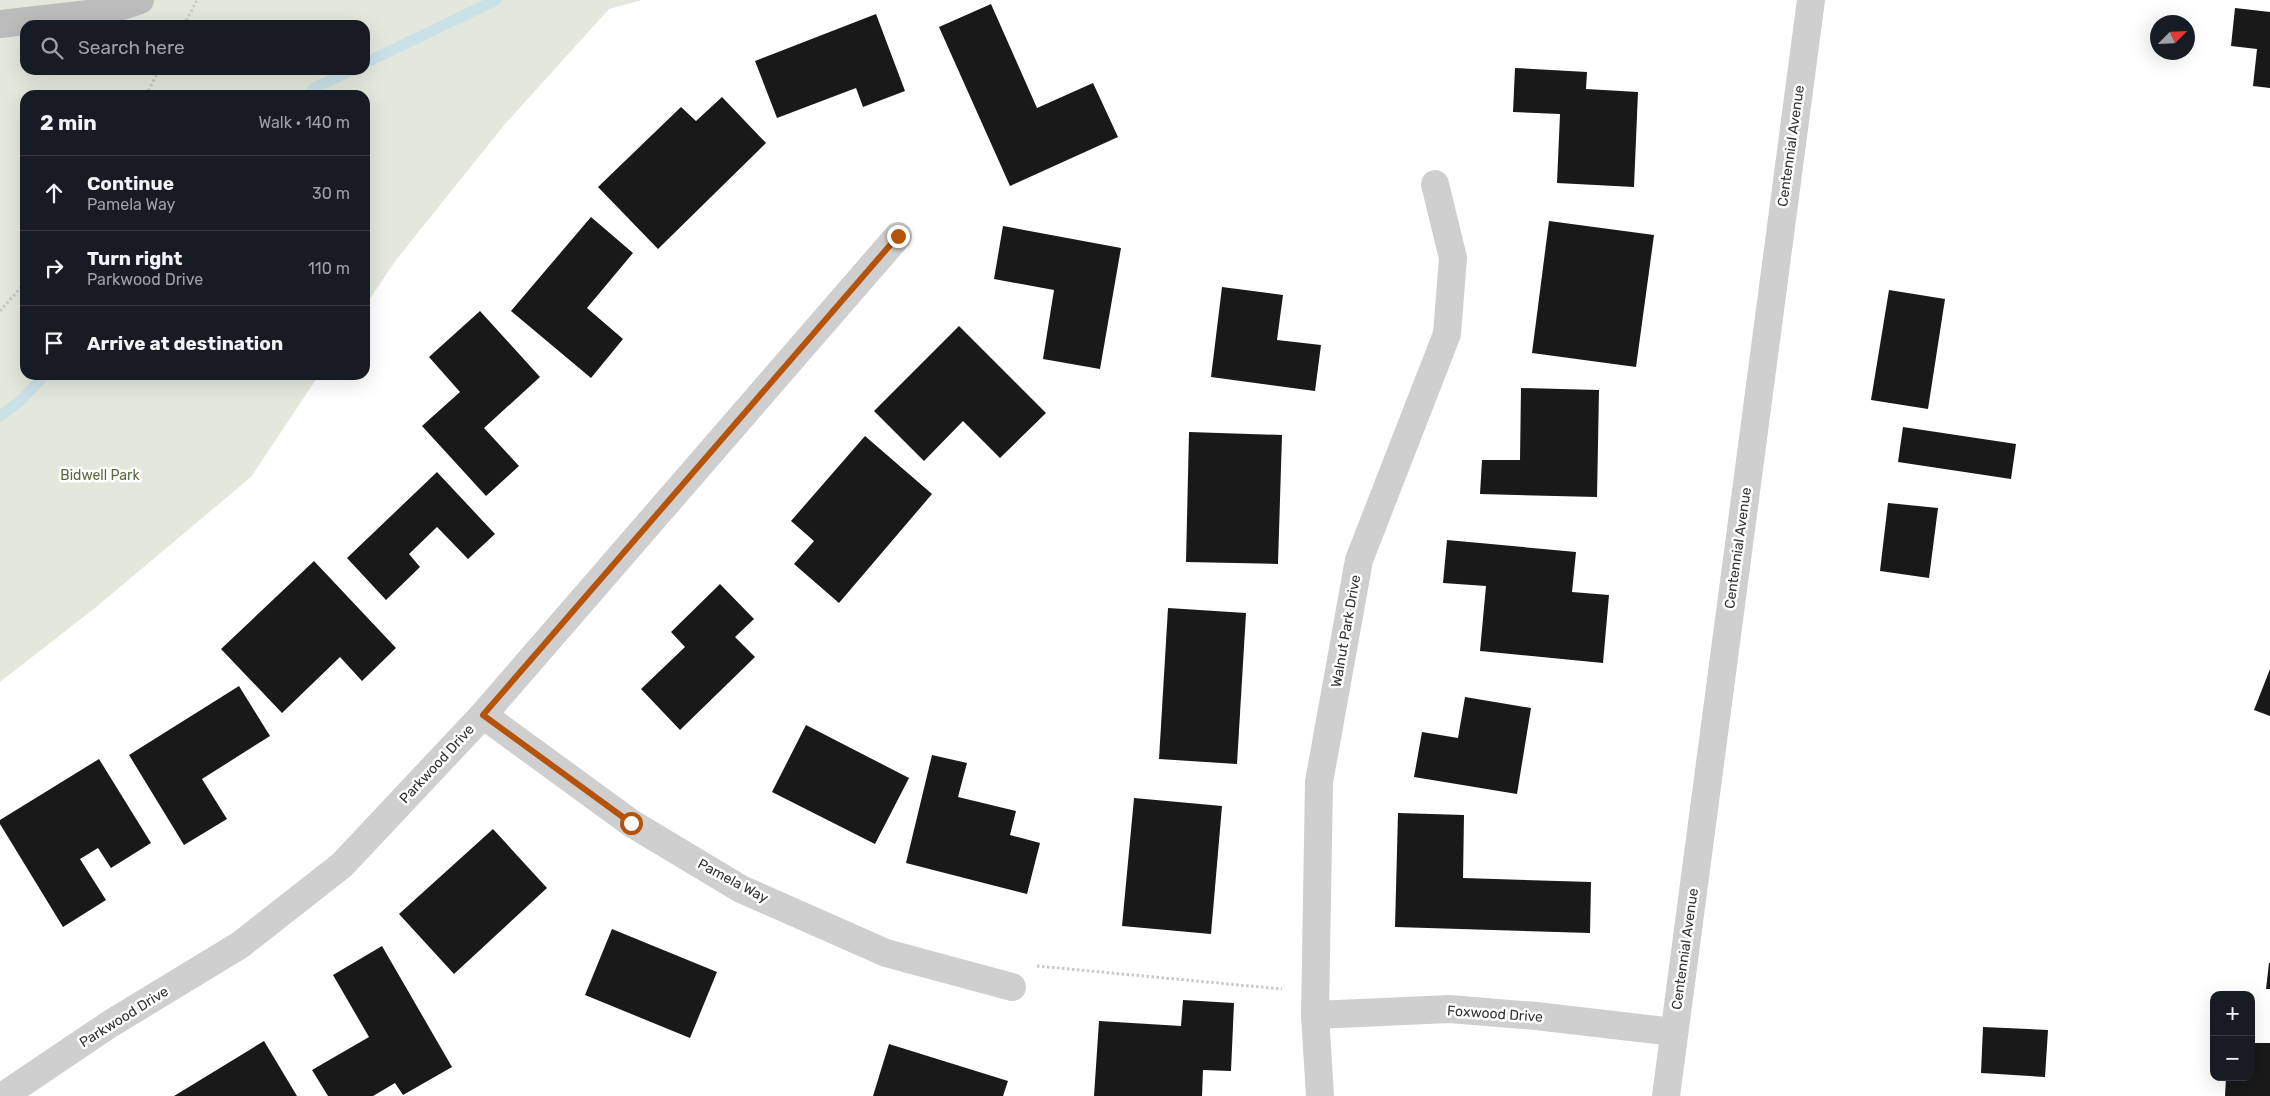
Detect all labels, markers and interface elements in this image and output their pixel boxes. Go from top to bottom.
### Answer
north arrow [2150,15,2195,60]
search box [20,20,370,75]
icon: search [38,34,66,62]
text: Search here [78,36,185,59]
street label: Centennial Avenue [1774,84,1808,208]
text: 2 min [40,110,97,135]
text: Walk · 140 m [259,113,350,132]
text: Continue [87,172,174,195]
icon: ahead [40,179,68,207]
text: 30 m [312,184,350,203]
text: Pamela Way [87,195,175,214]
route end [887,225,910,248]
text: Turn right [87,247,182,270]
icon: right [40,254,68,282]
text: 110 m [308,259,350,278]
text: Parkwood Drive [87,270,203,289]
icon: arrive [40,329,68,357]
text: Arrive at destination [87,332,283,355]
park label: Bidwell Park [60,467,140,484]
street label: Centennial Avenue [1721,486,1755,610]
street label: Walnut Park Drive [1328,573,1364,689]
street label: Parkwood Drive [396,721,478,807]
route start [620,812,643,835]
street label: Pamela Way [695,855,771,907]
street label: Centennial Avenue [1668,887,1702,1011]
street label: Parkwood Drive [76,983,172,1051]
map controls [2210,991,2255,1081]
button: + [2210,991,2255,1036]
street label: Foxwood Drive [1447,1002,1544,1026]
button: − [2210,1036,2255,1081]

